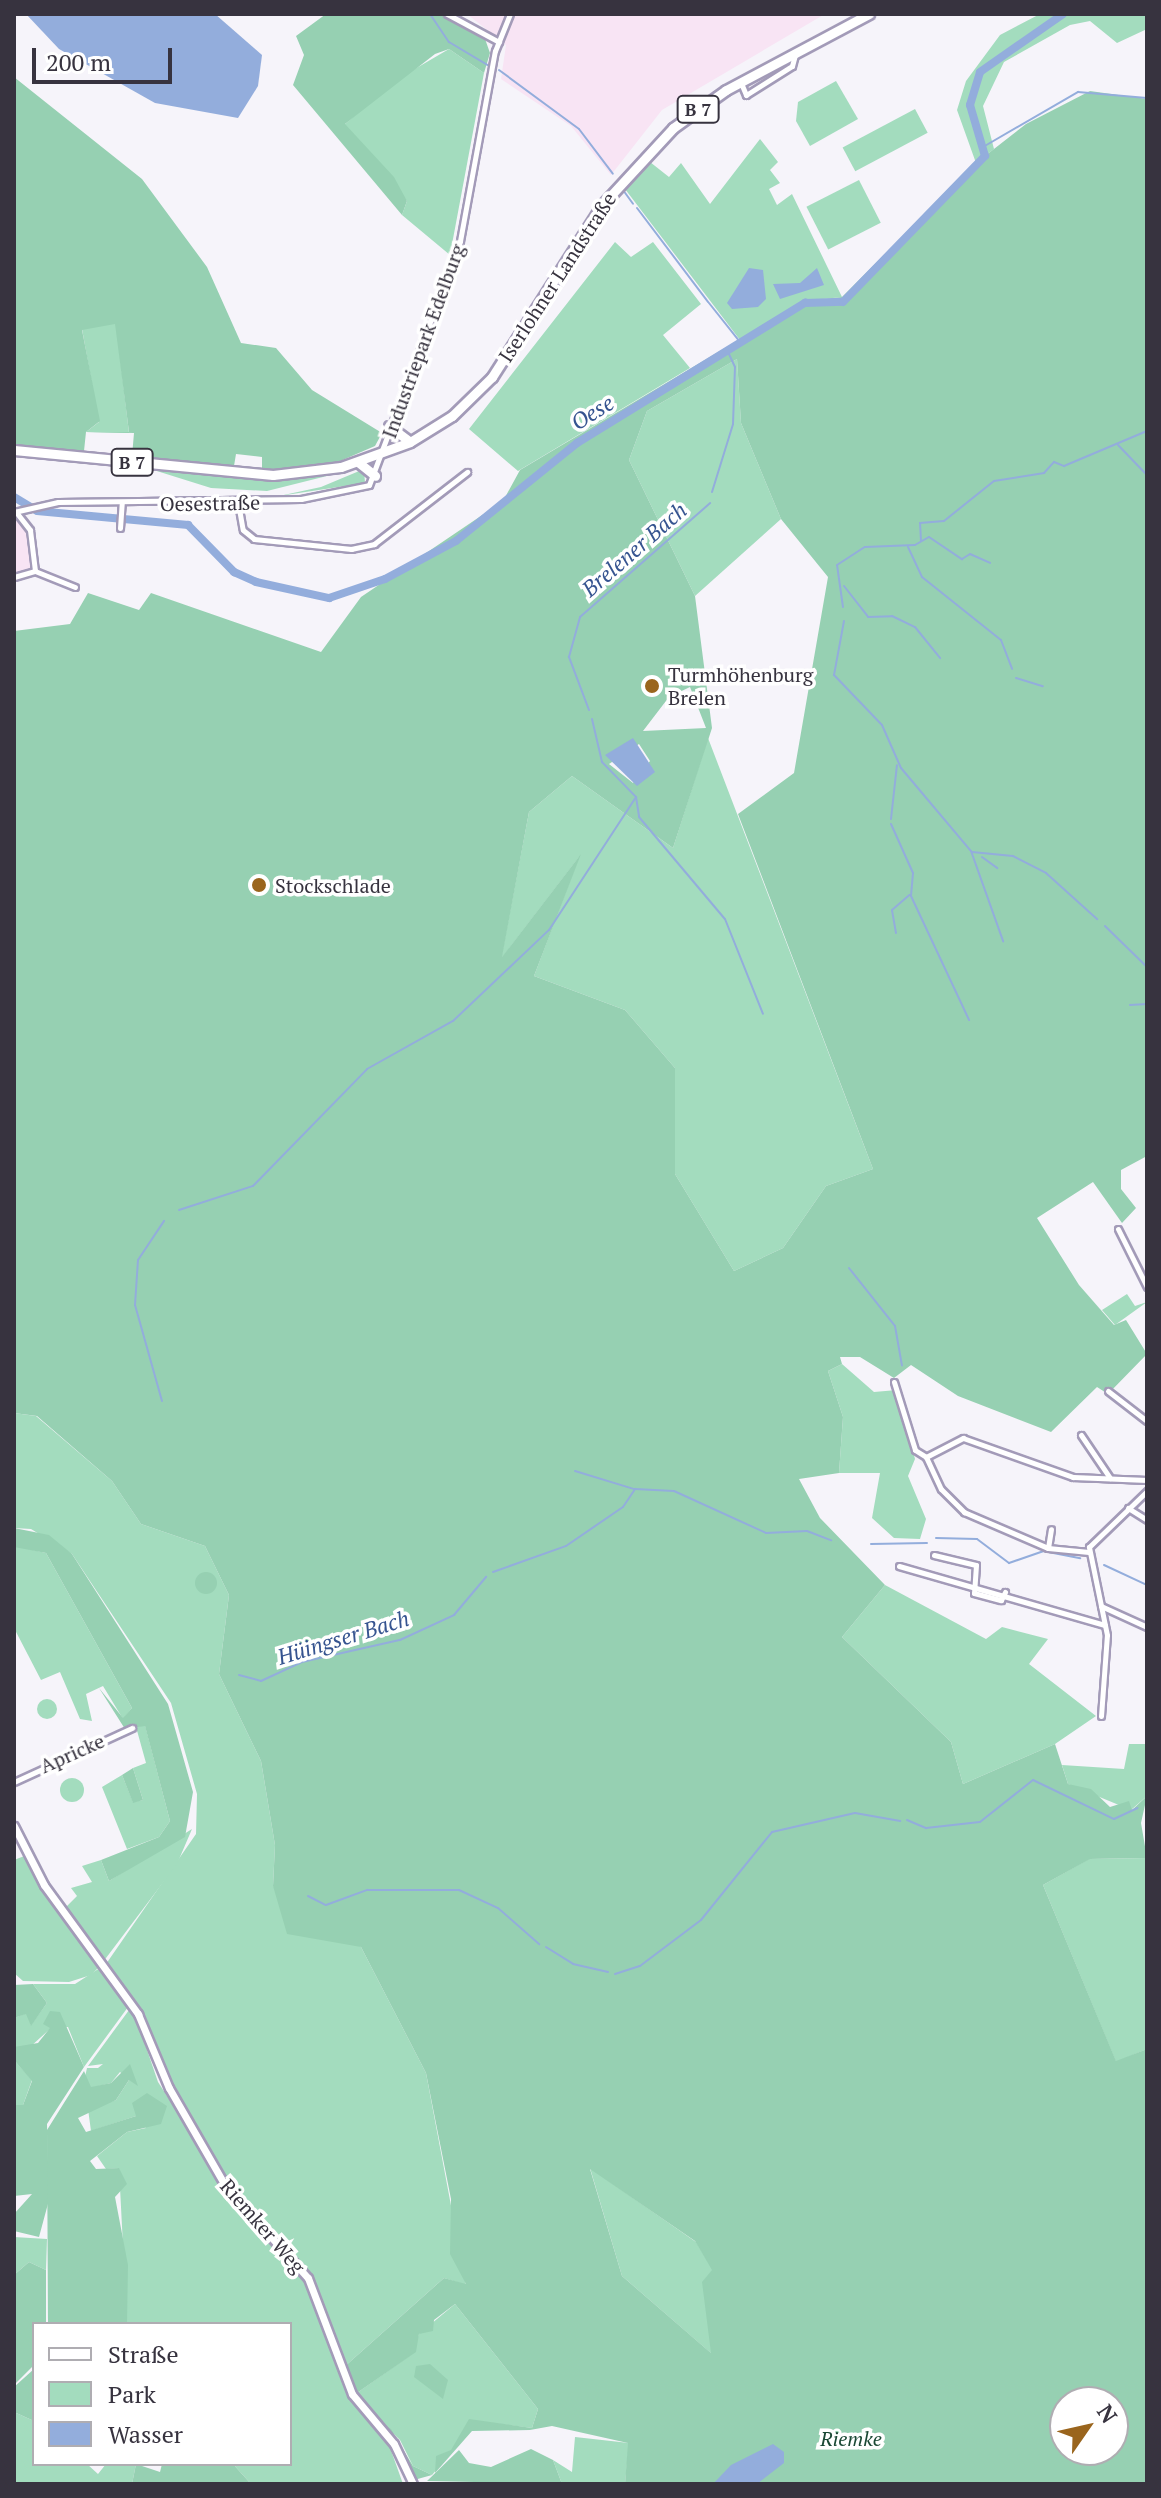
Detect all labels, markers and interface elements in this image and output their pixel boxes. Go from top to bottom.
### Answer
scale bar [36,32,176,82]
text: 200 m [46,46,111,78]
road number: B 7 [676,95,720,123]
street label: Iserlohner Landstraße [493,188,621,366]
street label: Industriepark Edelburg [377,241,469,441]
water label: Oese [566,389,618,435]
road number: B 7 [110,448,154,476]
street label: Oesestraße [160,490,260,516]
water label: Brelener Bach [576,496,692,602]
place label: Turmhöhenburg Brelen [668,662,813,709]
marker: Turmhöhenburg Brelen [643,677,661,695]
place label: Stockschlade [275,873,391,897]
marker: Stockschlade [250,876,268,894]
water label: Hüingser Bach [274,1604,412,1670]
street label: Apricke [36,1728,108,1778]
street label: Riemker Weg [216,2174,310,2278]
legend [32,2322,292,2466]
text: Straße [108,2338,179,2370]
text: Park [108,2378,156,2410]
north arrow [1049,2386,1129,2466]
text: N [1091,2398,1124,2428]
text: Wasser [108,2418,183,2450]
park label: Riemke [820,2426,882,2450]

